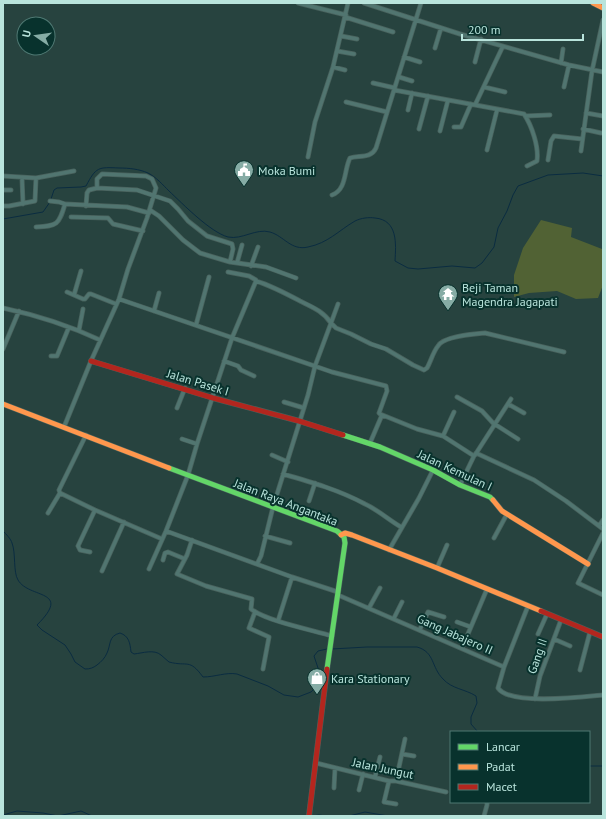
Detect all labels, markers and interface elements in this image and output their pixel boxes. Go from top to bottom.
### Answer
north arrow [16,16,56,56]
scale bar [462,16,583,42]
text: 200 m [468,22,501,37]
text: U [19,29,34,39]
public building icon: Moka Bumi [233,159,255,187]
place label: Moka Bumi [258,163,315,178]
place label: Beji Taman Magendra Jagapati [462,280,558,309]
temple icon: Beji Taman Magendra Jagapati [437,283,459,311]
street label: Jalan Pasek I [164,365,231,399]
street label: Jalan Kemulan I [414,446,495,494]
street label: Jalan Raya Angantaka [231,475,340,529]
street label: Gang Jabajero II [415,611,495,657]
street label: Gang II [524,636,550,676]
shop icon: Kara Stationary [306,667,328,695]
place label: Kara Stationary [331,671,410,686]
legend [450,731,590,803]
text: Lancar [486,739,520,754]
street label: Jalan Jungut [350,754,415,782]
text: Padat [486,759,515,774]
text: Macet [486,779,517,794]

